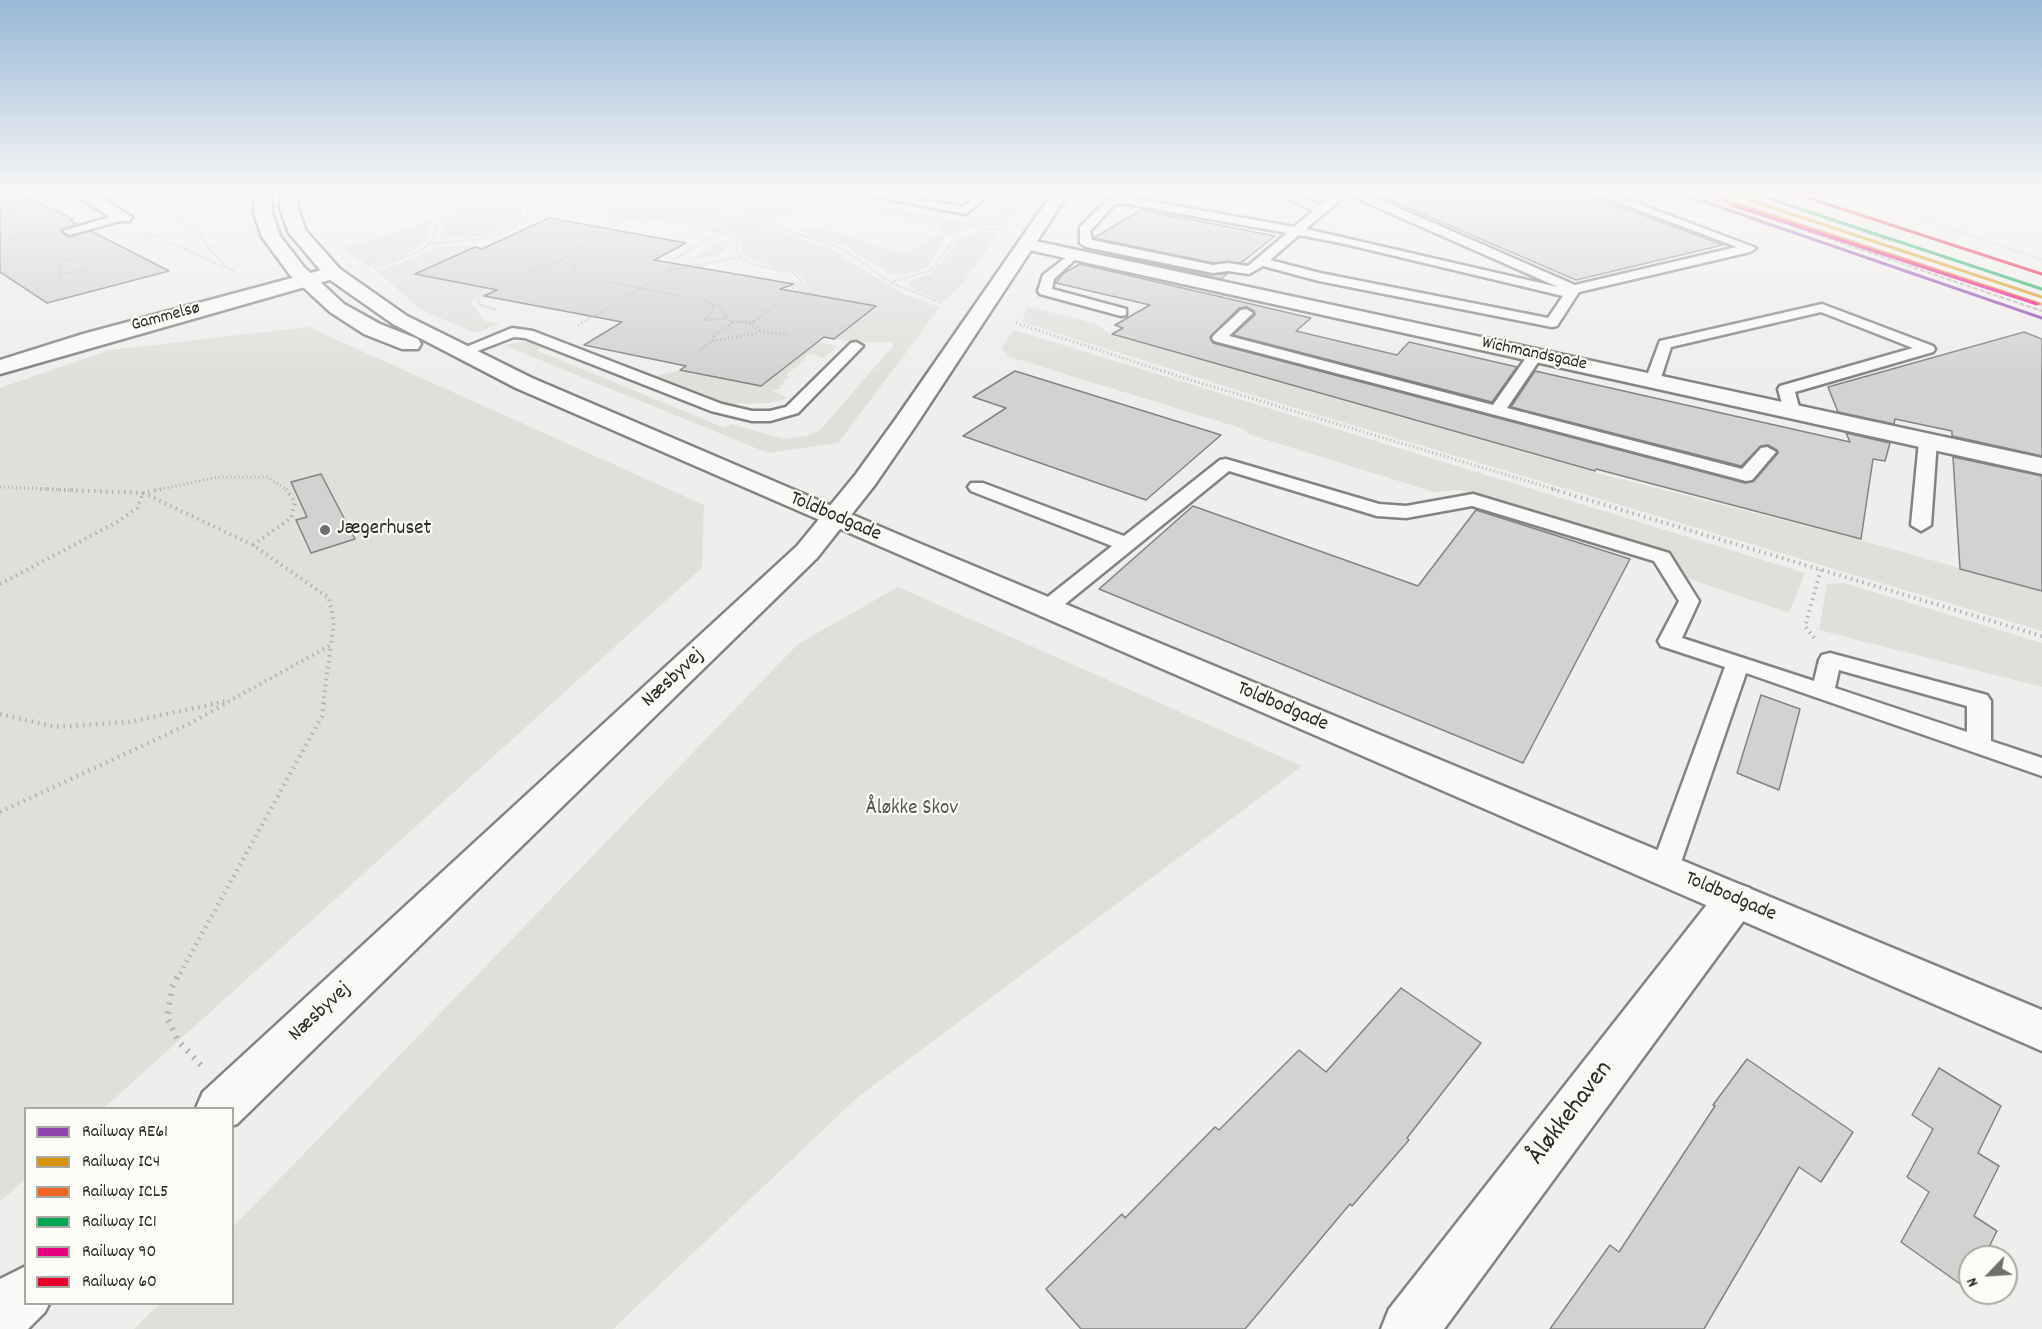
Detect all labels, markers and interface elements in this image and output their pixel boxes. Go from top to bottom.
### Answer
street label: Gammelsø [129,299,203,337]
street label: Wichmandsgade [1479,333,1589,377]
street label: Toldbodgade [785,487,885,549]
place label: Jægerhuset [337,517,431,543]
marker: Jægerhuset [318,523,332,537]
street label: Næsbyvej [638,644,710,714]
street label: Toldbodgade [1232,677,1332,739]
park label: Åløkke Skov [866,797,958,823]
street label: Toldbodgade [1680,867,1780,929]
street label: Næsbyvej [285,978,357,1048]
street label: Åløkkehaven [1523,1056,1621,1172]
legend [24,1107,234,1305]
text: Railway RE61 [82,1120,168,1145]
text: Railway IC4 [82,1150,160,1175]
text: Railway ICL5 [82,1180,168,1205]
text: Railway IC1 [82,1210,157,1235]
text: Railway 90 [82,1240,156,1265]
north arrow [1958,1245,2018,1305]
text: Railway 60 [82,1270,157,1295]
text: N [1961,1274,1985,1290]

